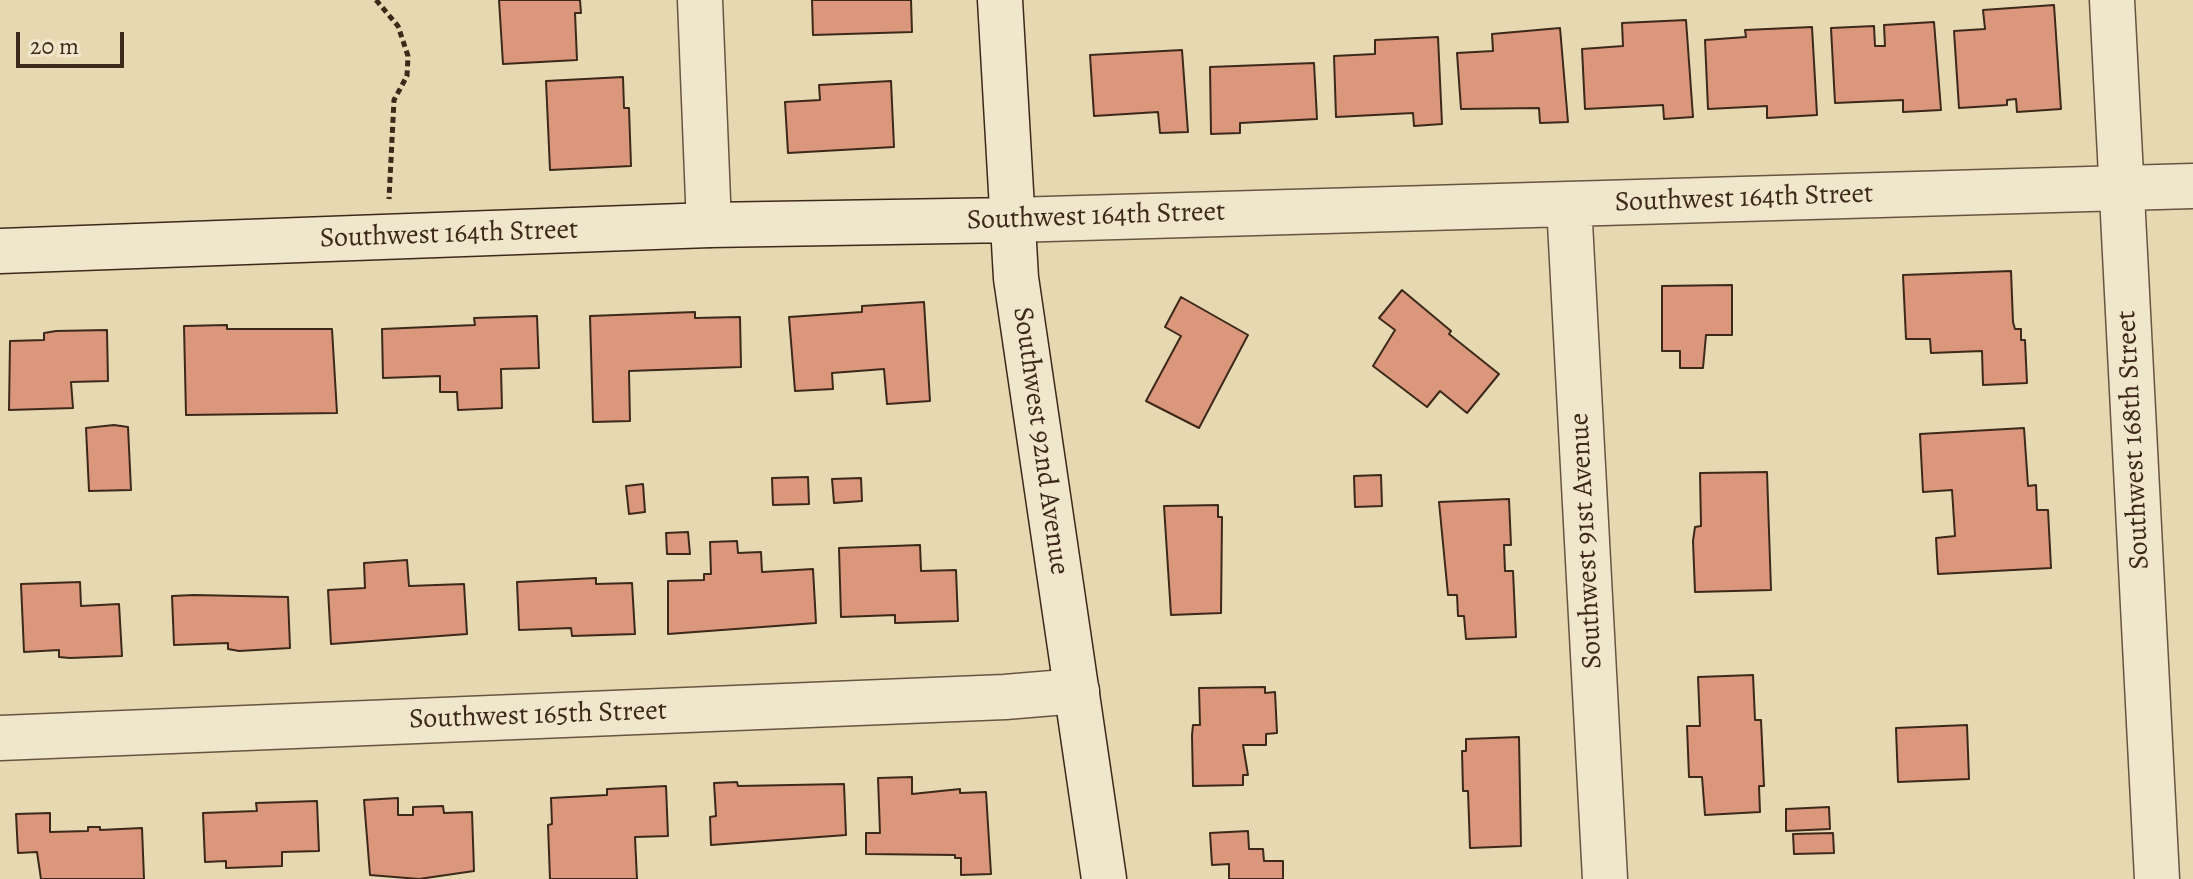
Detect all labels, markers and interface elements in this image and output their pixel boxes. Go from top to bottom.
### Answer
scale bar [20,16,128,66]
text: 20 m [30,30,79,62]
street label: Southwest 164th Street [1614,178,1874,220]
street label: Southwest 164th Street [966,196,1226,238]
street label: Southwest 164th Street [319,214,579,256]
street label: Southwest 92nd Avenue [1005,305,1075,577]
street label: Southwest 168th Street [2110,310,2158,570]
street label: Southwest 91st Avenue [1564,412,1610,670]
street label: Southwest 165th Street [408,695,668,737]

